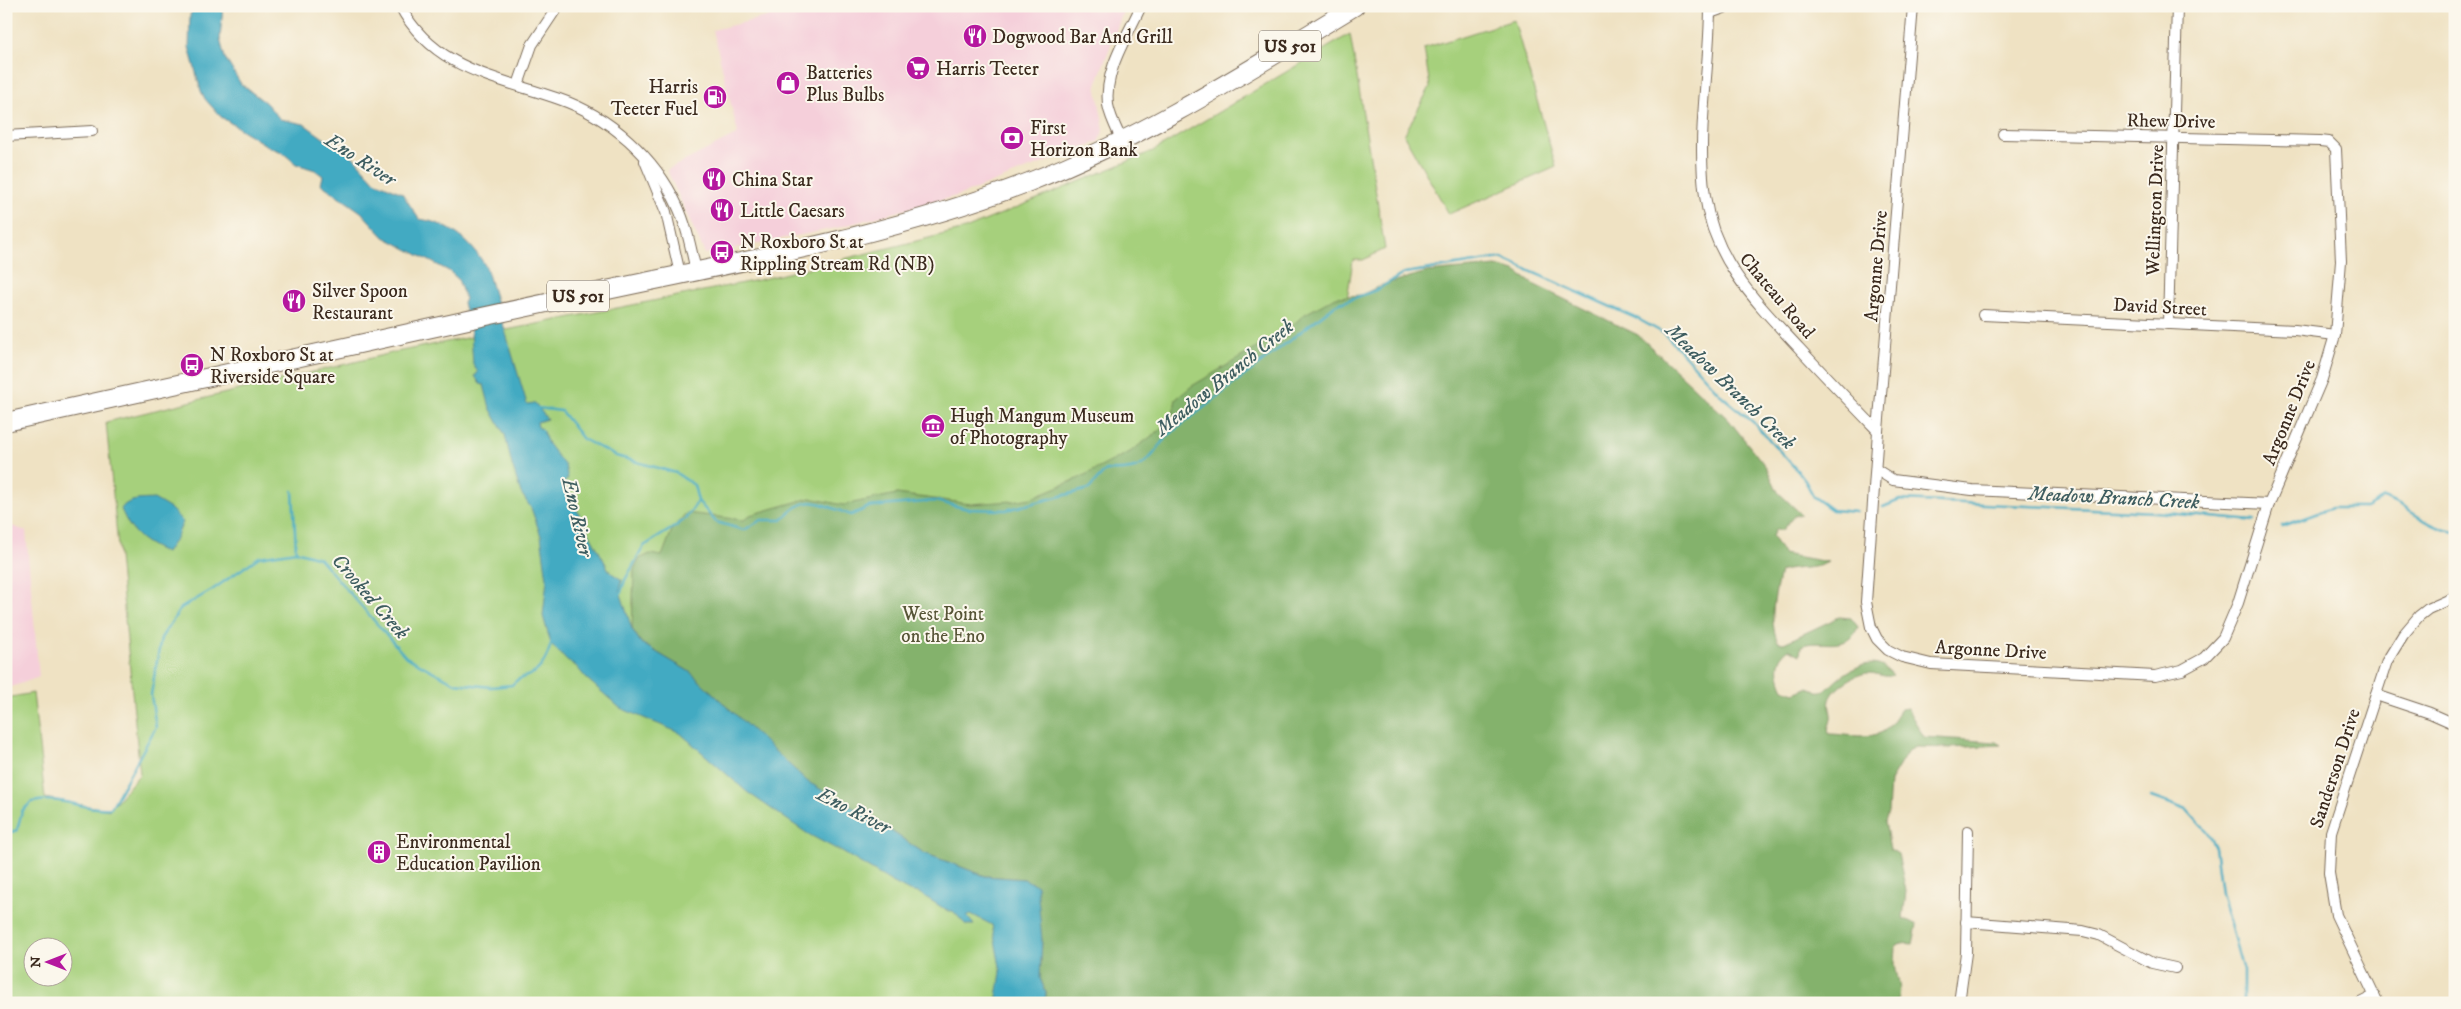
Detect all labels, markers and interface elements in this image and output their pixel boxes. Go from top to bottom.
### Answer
restaurant icon: Dogwood Bar And Grill [962,23,988,49]
place label: Dogwood Bar And Grill [992,26,1173,49]
road number: US 501 [1259,30,1321,61]
supermarket icon: Harris Teeter [905,55,931,81]
place label: Harris Teeter [936,58,1039,81]
place label: Batteries Plus Bulbs [806,62,884,107]
shop icon: Batteries Plus Bulbs [775,70,801,96]
place label: Harris Teeter Fuel [611,76,698,121]
fuel station icon: Harris Teeter Fuel [702,84,728,110]
street label: Rhew Drive [2126,109,2216,134]
place label: First Horizon Bank [1030,117,1138,162]
bank icon: First Horizon Bank [999,125,1025,151]
water label: Eno River [319,128,402,193]
street label: Wellington Drive [2142,144,2169,277]
restaurant icon: China Star [701,166,727,192]
place label: China Star [732,169,813,192]
restaurant icon: Little Caesars [709,197,735,223]
place label: Little Caesars [740,200,845,223]
street label: Argonne Drive [1860,209,1893,323]
place label: N Roxboro St at Rippling Stream Rd (NB) [740,231,934,276]
bus stop icon: N Roxboro St at Rippling Stream Rd (NB) [709,239,735,265]
street label: Chateau Road [1734,248,1820,344]
place label: Silver Spoon Restaurant [312,280,408,325]
road number: US 501 [547,280,609,312]
restaurant icon: Silver Spoon Restaurant [281,288,307,314]
street label: David Street [2112,294,2207,321]
water label: Meadow Branch Creek [1149,314,1300,443]
water label: Meadow Branch Creek [1658,317,1801,456]
place label: N Roxboro St at Riverside Square [210,344,335,390]
bus stop icon: N Roxboro St at Riverside Square [179,352,205,378]
street label: Argonne Drive [2258,356,2321,469]
place label: Hugh Mangum Museum of Photography [950,405,1134,450]
museum icon: Hugh Mangum Museum of Photography [920,413,946,439]
water label: Eno River [555,475,598,561]
water label: Meadow Branch Creek [2026,481,2201,515]
water label: Crooked Creek [326,549,414,645]
park label: West Point on the Eno [901,603,985,648]
street label: Argonne Drive [1935,636,2047,665]
street label: Sanderson Drive [2305,706,2366,831]
water label: Eno River [811,782,896,841]
place label: Environmental Education Pavilion [396,831,541,876]
building icon: Environmental Education Pavilion [366,839,392,865]
north arrow [22,936,72,986]
text: N [27,956,45,968]

